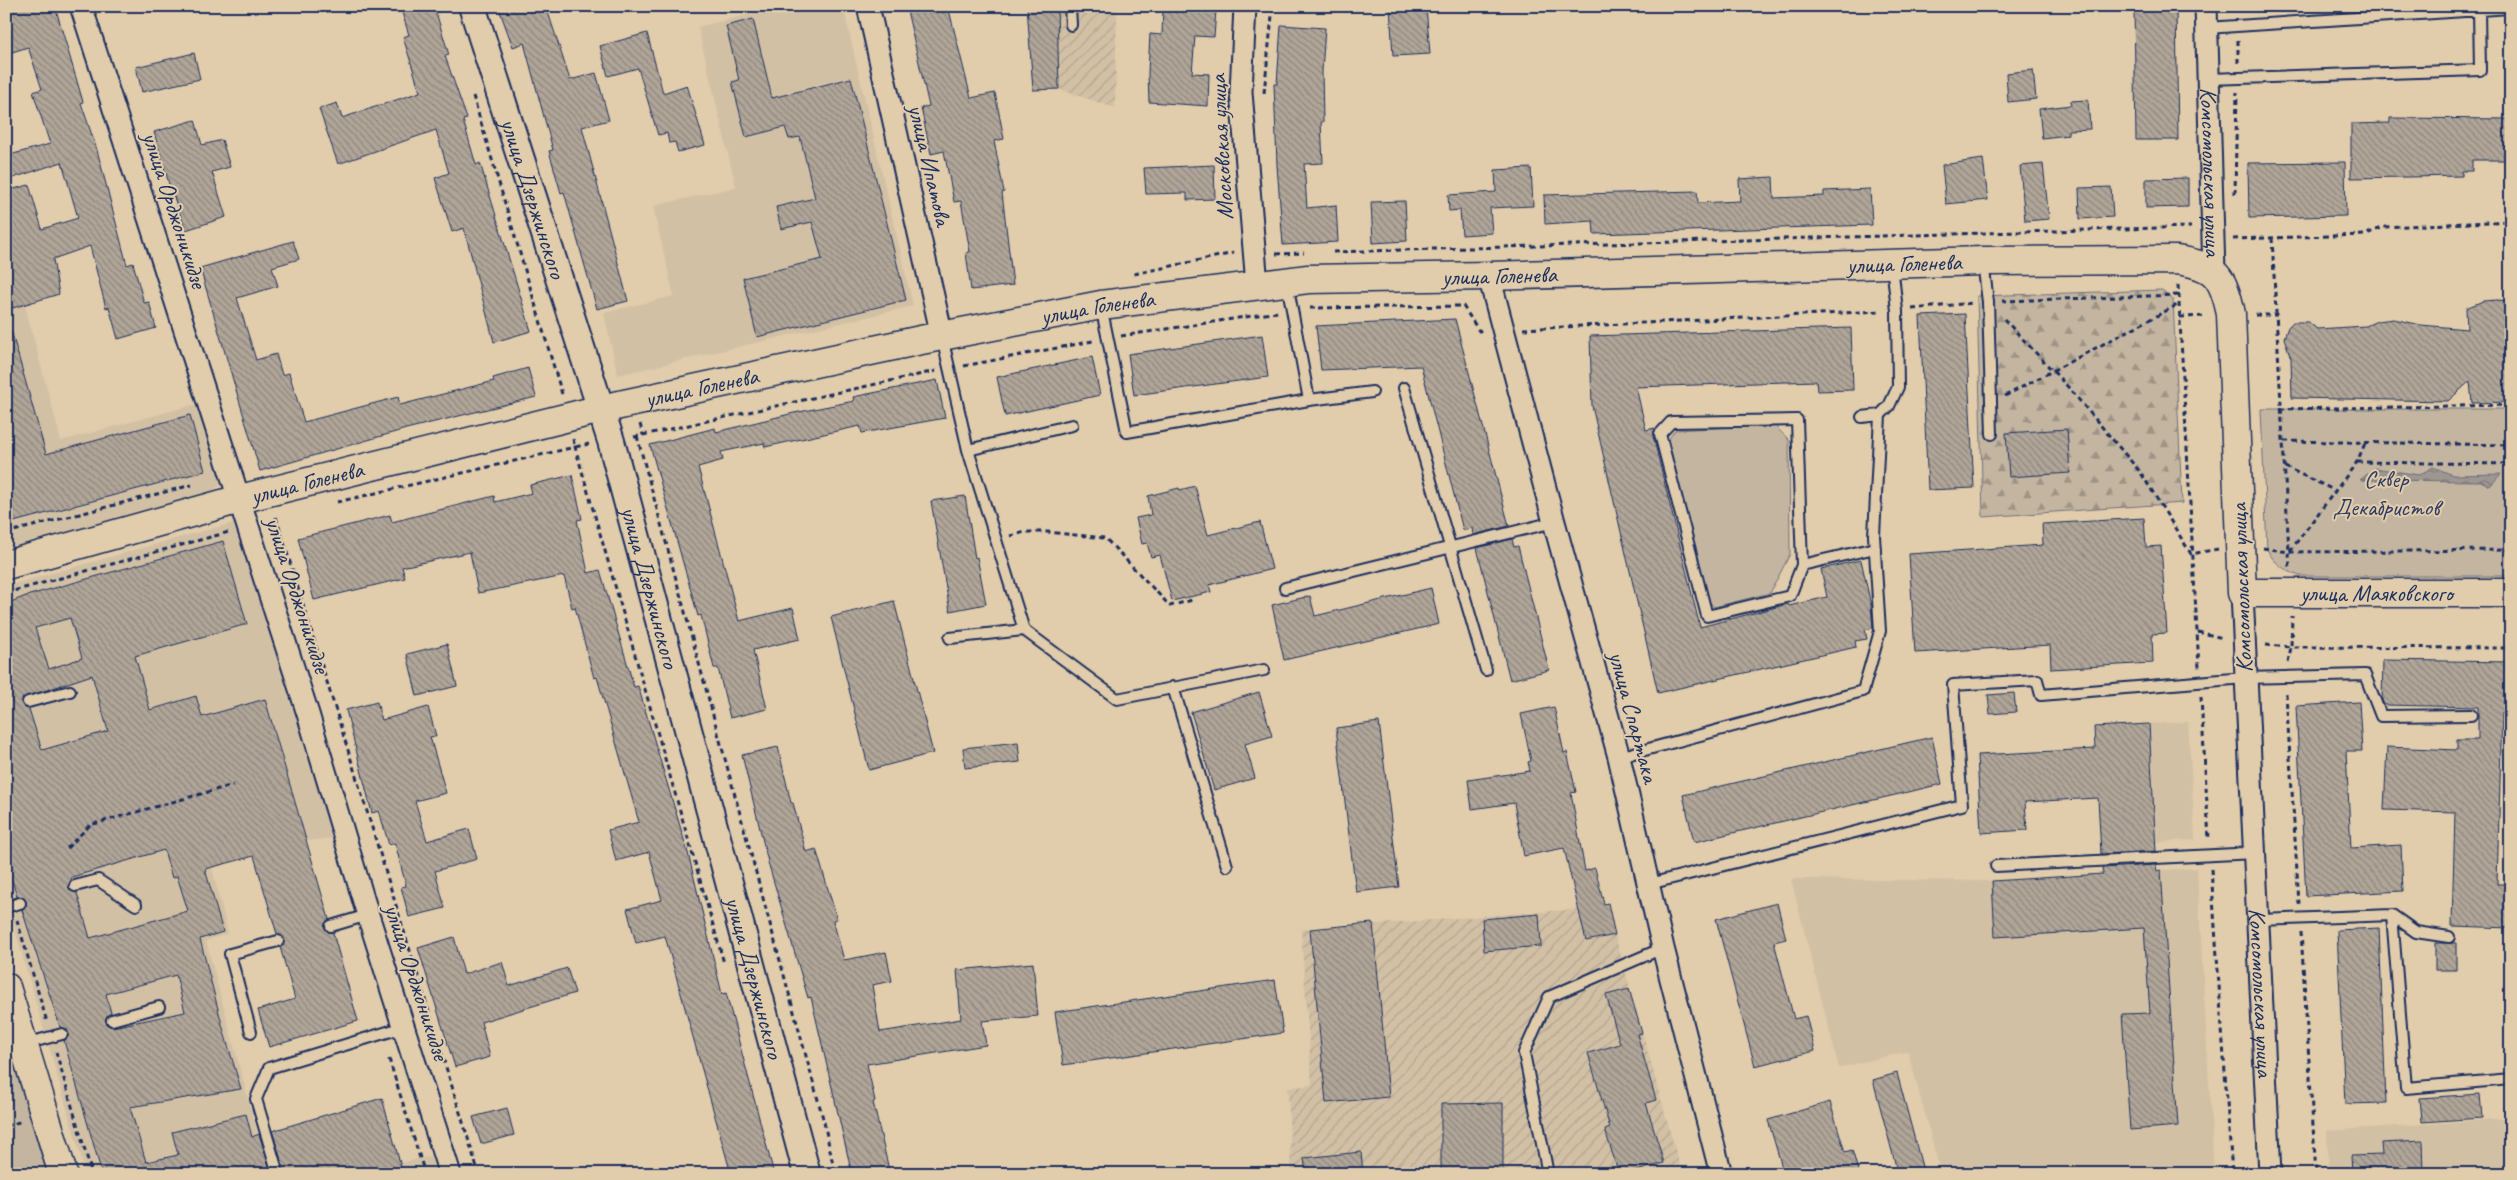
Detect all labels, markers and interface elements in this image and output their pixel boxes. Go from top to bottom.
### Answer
street label: Московская улица [1202,72,1240,220]
street label: Комсомольская улица [2193,87,2229,258]
street label: улица Ипатова [901,99,959,231]
street label: улица Дзержинского [493,113,574,284]
street label: улица Орджоникидзе [135,126,215,294]
street label: улица Голенева [1844,247,1964,280]
street label: улица Голенева [1440,259,1559,292]
street label: улица Голенева [1036,283,1158,332]
street label: улица Голенева [640,360,762,415]
street label: улица Голенева [245,453,368,511]
park label: Сквер Декабристов [2333,464,2444,522]
street label: улица Дзержинского [614,501,686,673]
street label: Комсомольская улица [2223,502,2259,673]
street label: улица Орджоникидзе [258,511,338,679]
street label: улица Маяковского [2298,578,2455,608]
street label: улица Спартака [1602,646,1667,788]
street label: улица Дзержинского [718,891,791,1063]
street label: улица Орджоникидзе [377,898,457,1066]
street label: Комсомольская улица [2242,907,2280,1079]

